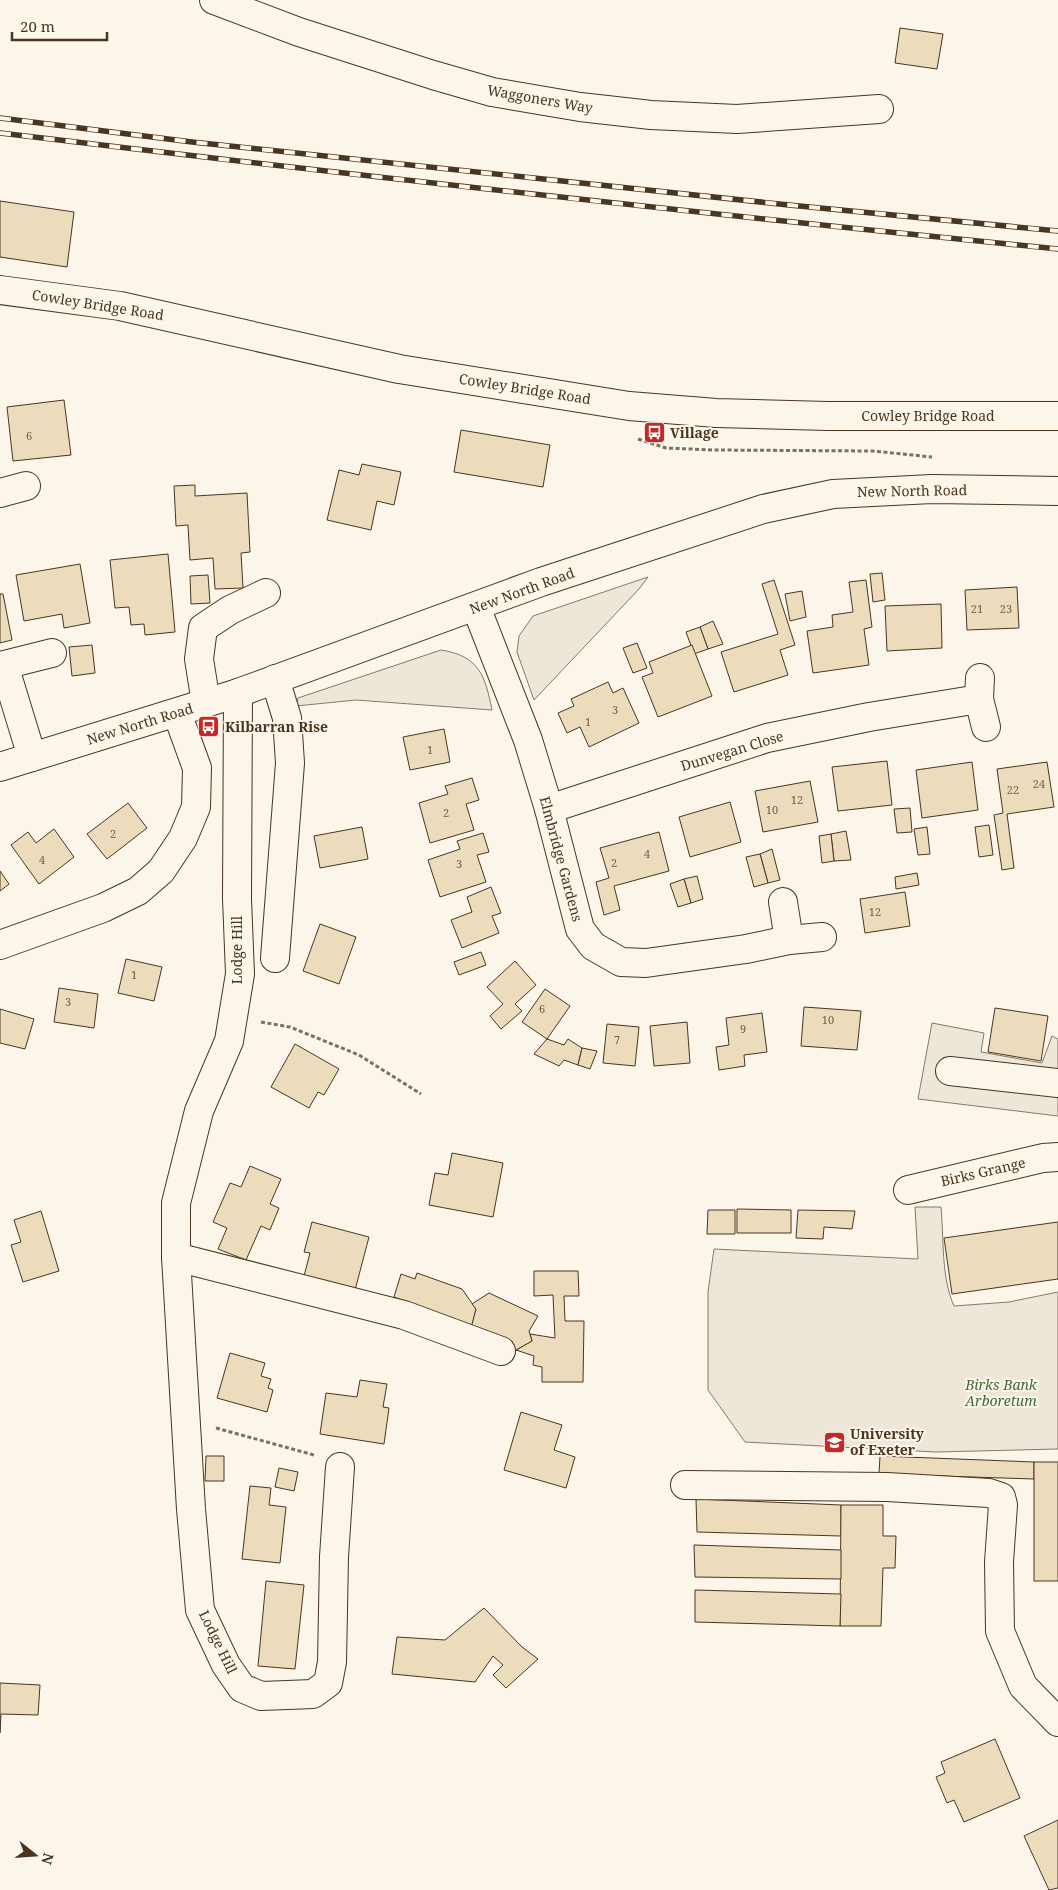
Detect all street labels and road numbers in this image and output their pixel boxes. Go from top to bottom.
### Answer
street label: Waggoners Way [486,80,594,117]
street label: Cowley Bridge Road [31,285,166,324]
street label: Cowley Bridge Road [458,369,593,408]
street label: Cowley Bridge Road [861,406,995,425]
street label: New North Road [857,480,968,501]
street label: New North Road [467,563,577,618]
street label: New North Road [84,698,196,749]
street label: Dunvegan Close [678,726,786,775]
street label: Elmbridge Gardens [536,794,587,924]
street label: Lodge Hill [227,915,246,984]
street label: Birks Grange [939,1153,1027,1191]
street label: Lodge Hill [195,1607,242,1677]

